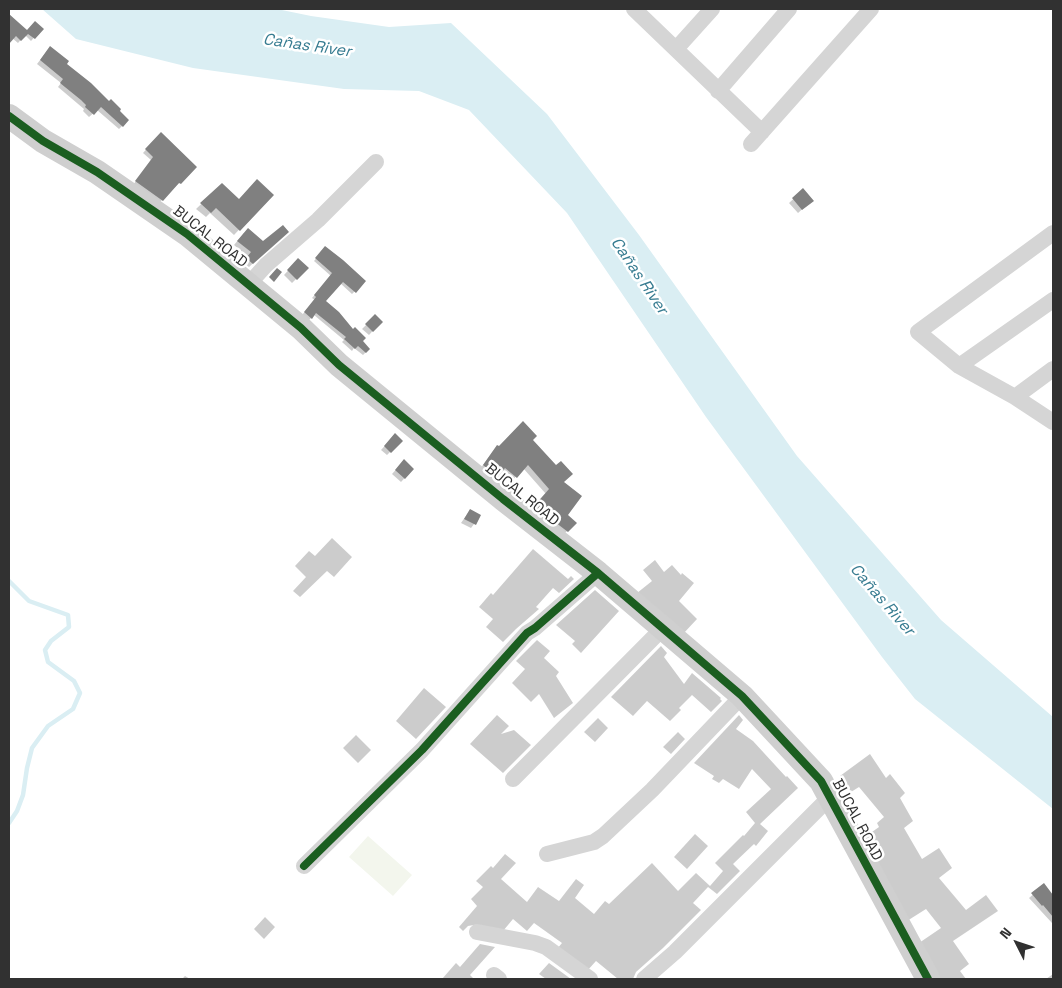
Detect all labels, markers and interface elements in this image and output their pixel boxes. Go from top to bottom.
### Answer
water label: Cañas River [262,30,352,62]
street label: BUCAL ROAD [169,202,251,272]
water label: Cañas River [606,234,672,318]
street label: BUCAL ROAD [481,460,563,530]
water label: Cañas River [846,560,918,640]
street label: BUCAL ROAD [828,776,886,864]
north arrow [992,918,1042,968]
text: N [996,924,1016,943]

